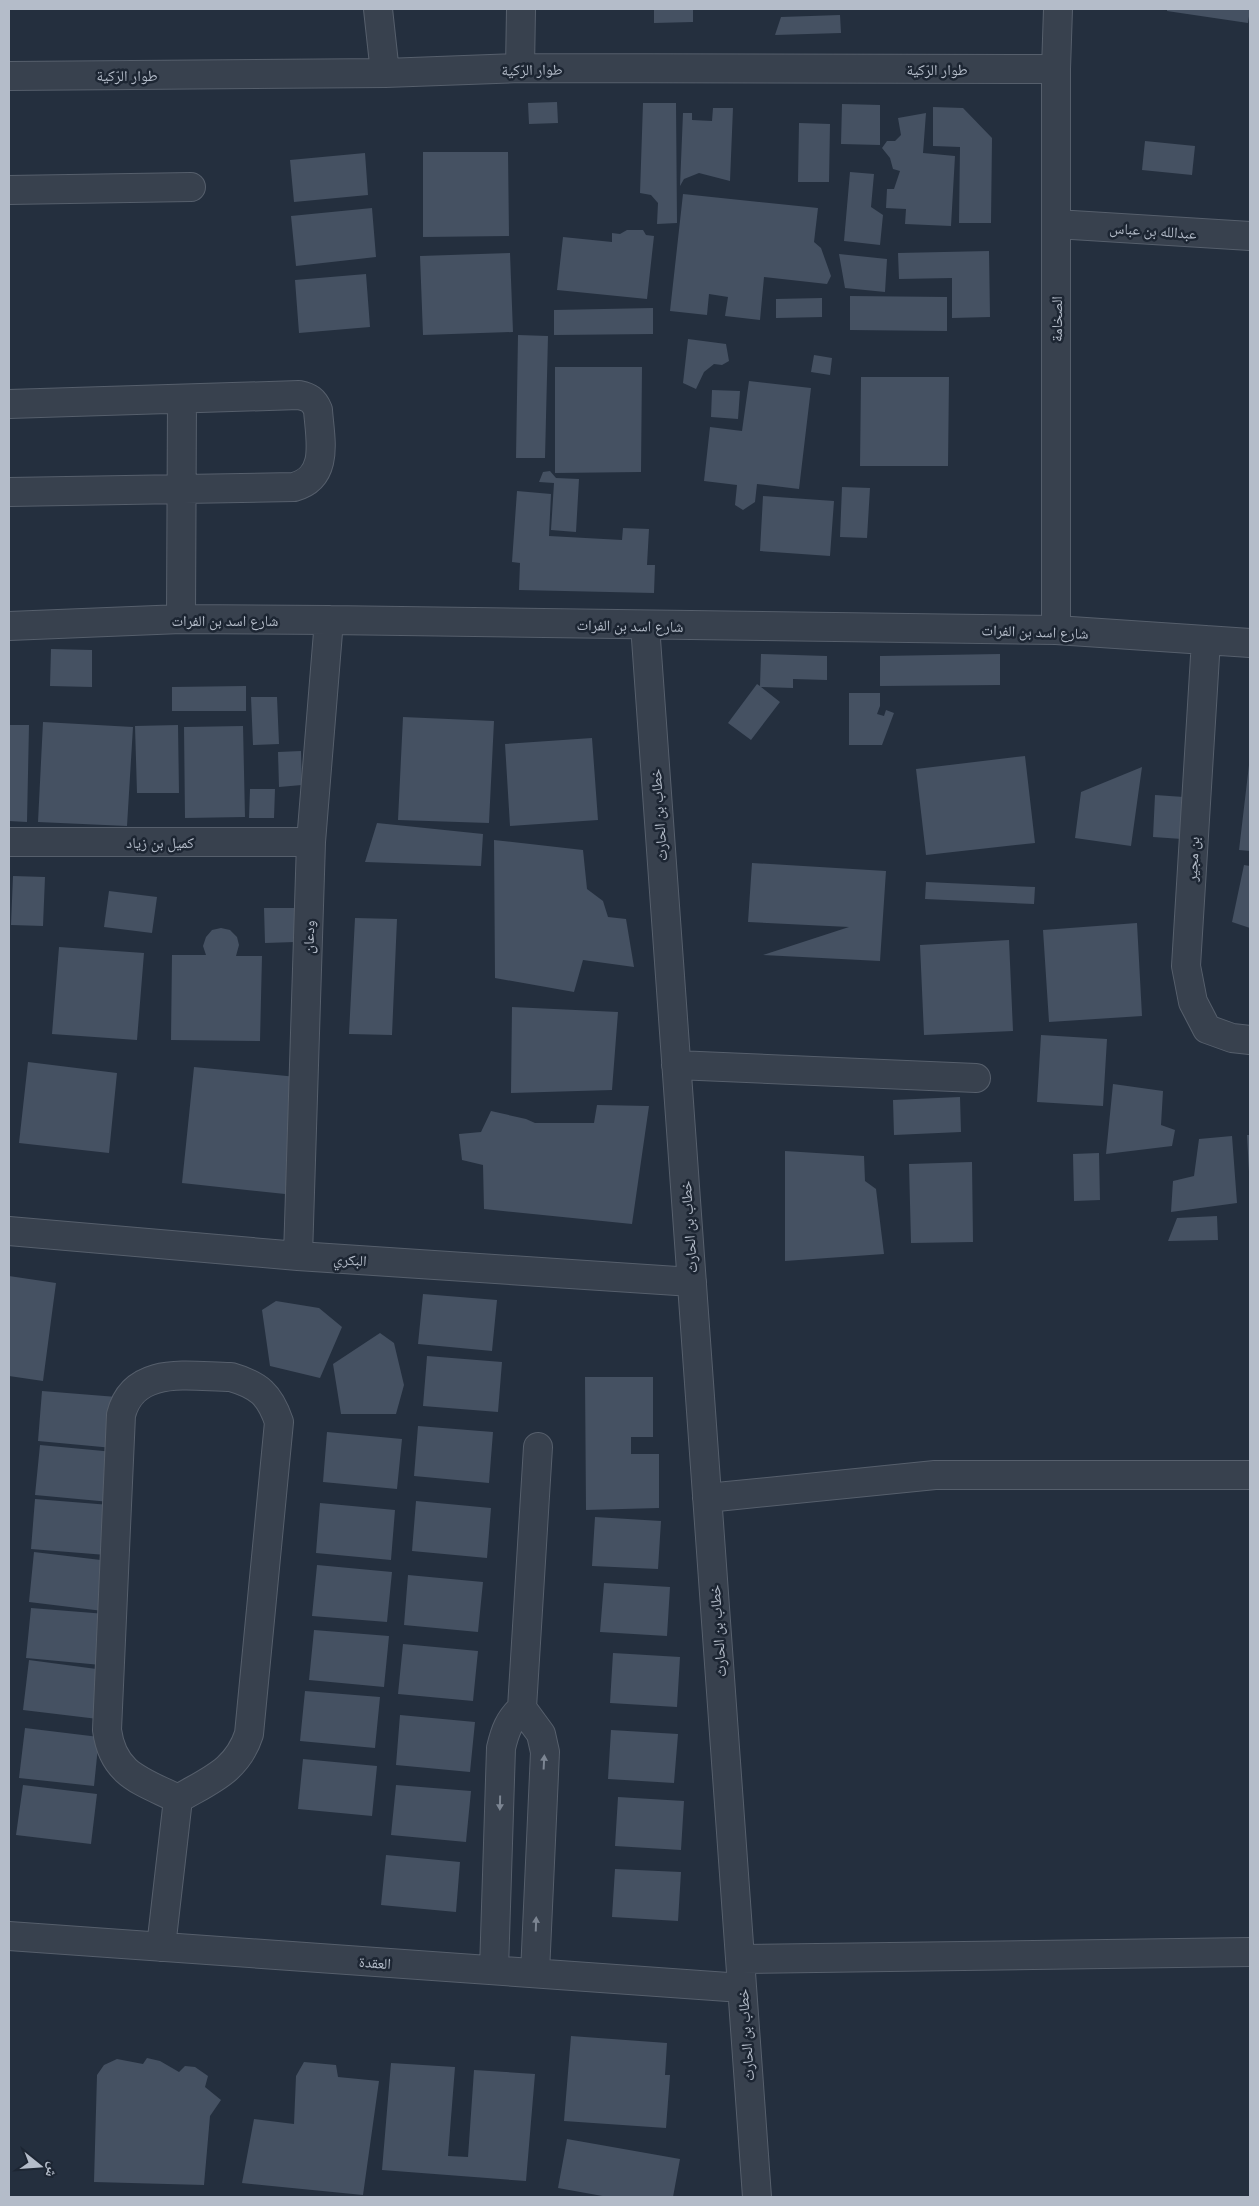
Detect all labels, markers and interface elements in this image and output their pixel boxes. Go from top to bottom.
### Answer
street label: طوار الرّكية [501,59,563,80]
street label: طوار الرّكية [906,60,968,79]
street label: طوار الرّكية [96,66,158,85]
street label: عبدالله بن عباس [1109,218,1198,244]
street label: الصخامة [1047,296,1065,342]
street label: شارع اسد بن الفرات [172,611,279,631]
street label: شارع اسد بن الفرات [576,615,684,637]
street label: شارع اسد بن الفرات [981,620,1089,644]
street label: خطاب بن الحارث [646,768,672,862]
street label: كميل بن زياد [126,833,194,853]
street label: بن مجير [1182,836,1204,883]
street label: ودعان [298,920,320,954]
street label: خطاب بن الحارث [676,1180,702,1274]
street label: البكري [332,1249,367,1273]
street label: خطاب بن الحارث [705,1584,731,1678]
one-way arrow [541,1754,549,1770]
one-way arrow [495,1795,503,1811]
one-way arrow [532,1916,540,1932]
street label: العقدة [358,1952,392,1972]
street label: خطاب بن الحارث [733,1988,759,2082]
north arrow [15,2141,65,2191]
text: ش [42,2160,63,2180]

